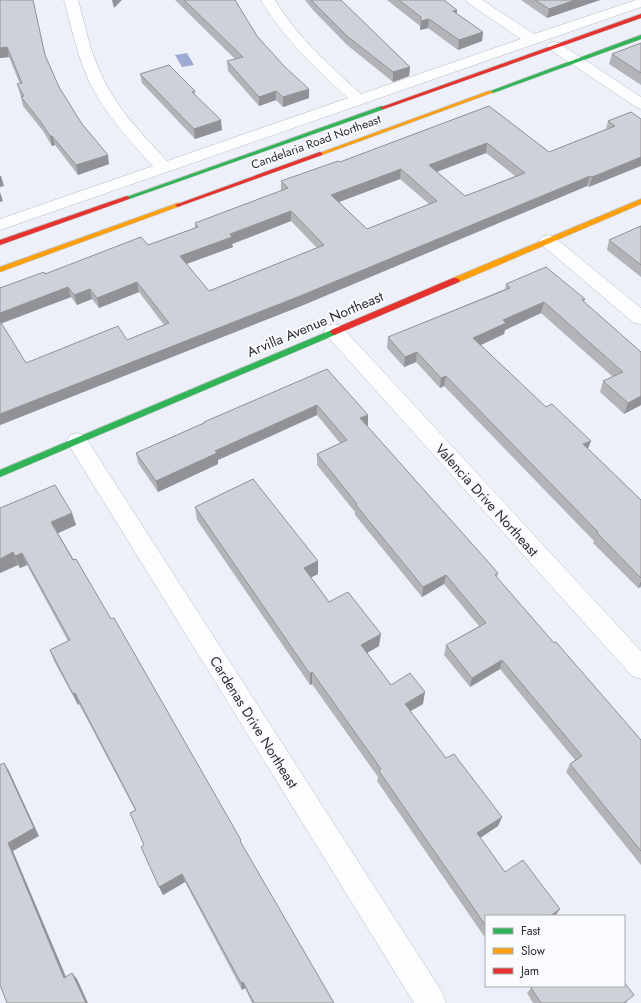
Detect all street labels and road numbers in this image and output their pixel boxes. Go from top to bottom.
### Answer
street label: Candelaria Road Northeast [249,110,383,174]
street label: Arvilla Avenue Northeast [244,286,387,362]
street label: Valencia Drive Northeast [431,439,544,561]
street label: Cardenas Drive Northeast [205,652,303,793]

